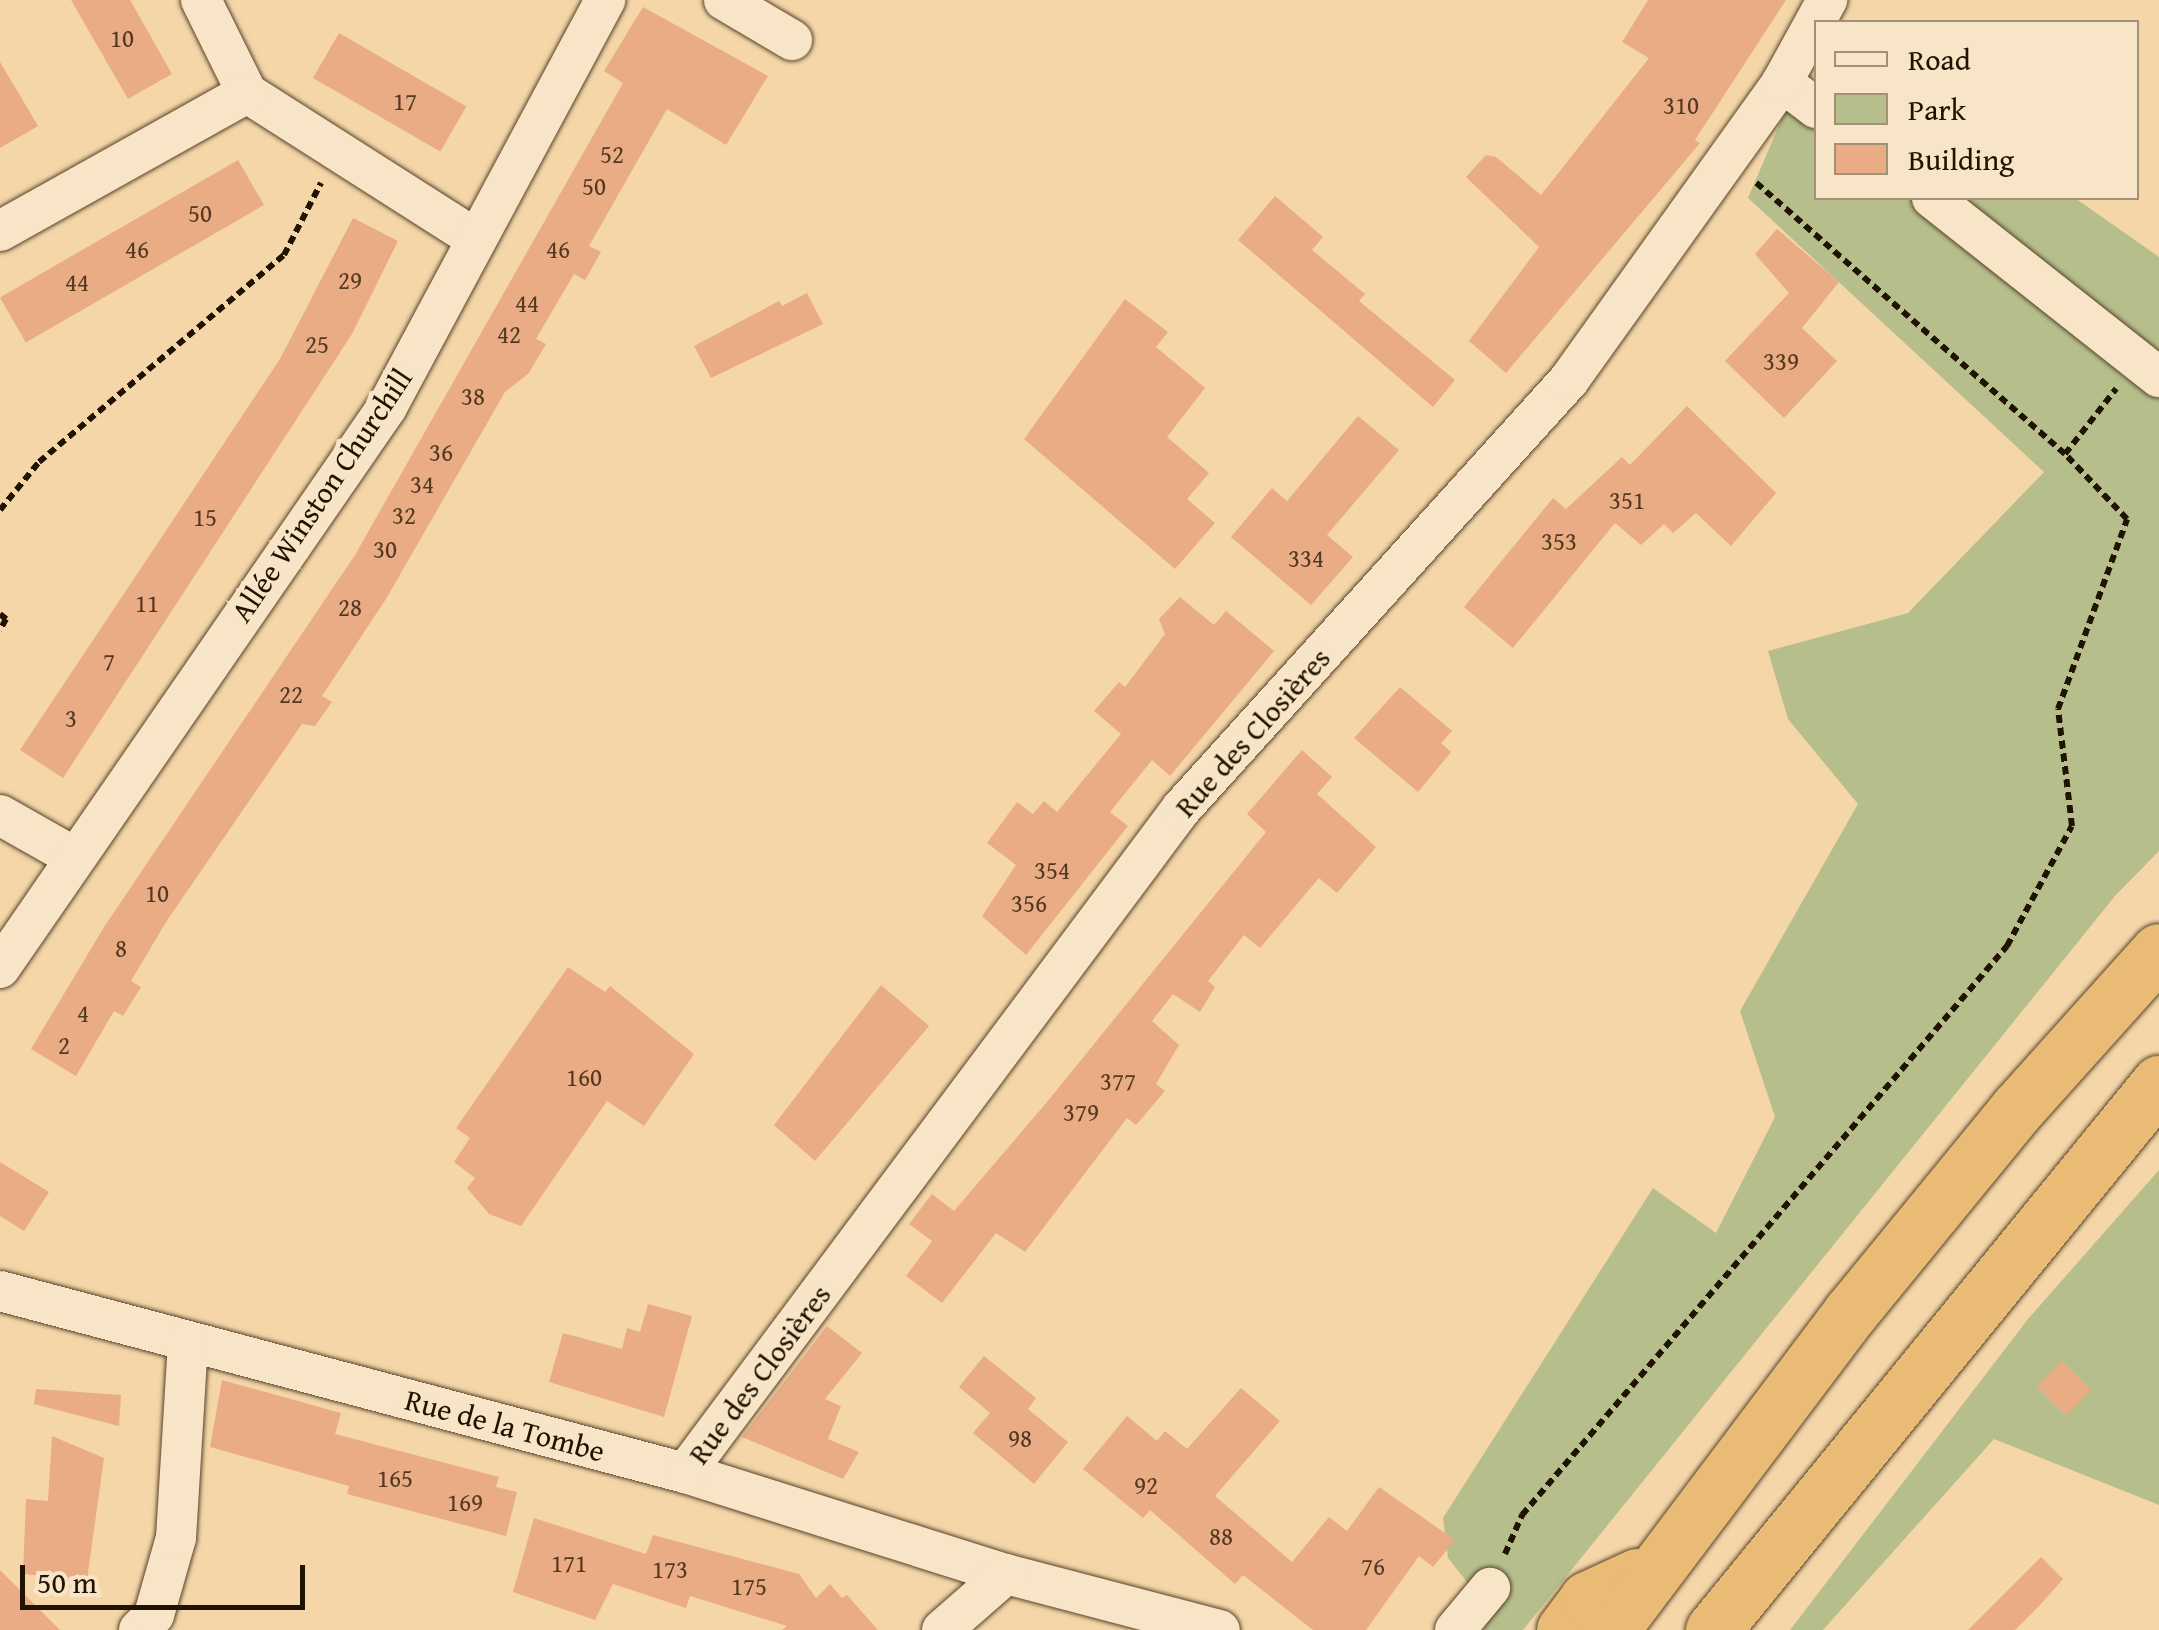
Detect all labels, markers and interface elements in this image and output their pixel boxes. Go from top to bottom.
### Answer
legend [1814,20,2139,200]
house number: 10 [110,23,134,53]
text: Road [1908,37,1971,81]
house number: 17 [393,86,417,116]
text: Park [1908,87,1966,131]
house number: 310 [1663,90,1699,120]
text: Building [1908,137,2014,181]
house number: 52 [600,139,624,169]
house number: 50 [582,171,606,201]
house number: 50 [188,198,212,228]
house number: 46 [125,234,149,264]
house number: 46 [546,234,570,264]
house number: 29 [338,265,362,295]
house number: 44 [65,267,89,297]
house number: 44 [515,288,539,318]
house number: 42 [497,319,521,349]
house number: 25 [305,329,329,359]
house number: 339 [1763,346,1799,376]
street label: Allée Winston Churchill [223,361,419,629]
house number: 38 [461,381,485,411]
house number: 36 [429,437,453,467]
house number: 34 [410,469,434,499]
house number: 351 [1609,485,1645,515]
house number: 32 [392,500,416,530]
house number: 15 [193,502,217,532]
house number: 353 [1541,526,1577,556]
house number: 30 [373,534,397,564]
house number: 334 [1288,543,1324,573]
house number: 11 [135,588,159,618]
house number: 28 [338,592,362,622]
street label: Rue des Closières [1167,640,1337,824]
house number: 7 [103,646,115,676]
house number: 22 [279,679,303,709]
house number: 3 [65,703,77,733]
house number: 354 [1034,855,1070,885]
house number: 10 [145,878,169,908]
house number: 356 [1011,888,1047,918]
house number: 8 [115,933,127,963]
house number: 4 [77,998,89,1028]
house number: 2 [58,1030,70,1060]
house number: 160 [566,1062,602,1092]
house number: 377 [1100,1066,1136,1096]
house number: 379 [1063,1097,1099,1127]
street label: Rue des Closières [680,1277,838,1471]
street label: Rue de la Tombe [401,1381,609,1469]
house number: 98 [1008,1423,1032,1453]
house number: 165 [377,1463,413,1493]
house number: 92 [1134,1470,1158,1500]
house number: 169 [447,1487,483,1517]
house number: 88 [1209,1521,1233,1551]
scale bar [25,1545,310,1607]
house number: 171 [551,1548,587,1578]
house number: 76 [1361,1551,1385,1581]
house number: 173 [652,1554,688,1584]
text: 50 m [37,1560,97,1604]
house number: 175 [731,1571,767,1601]

